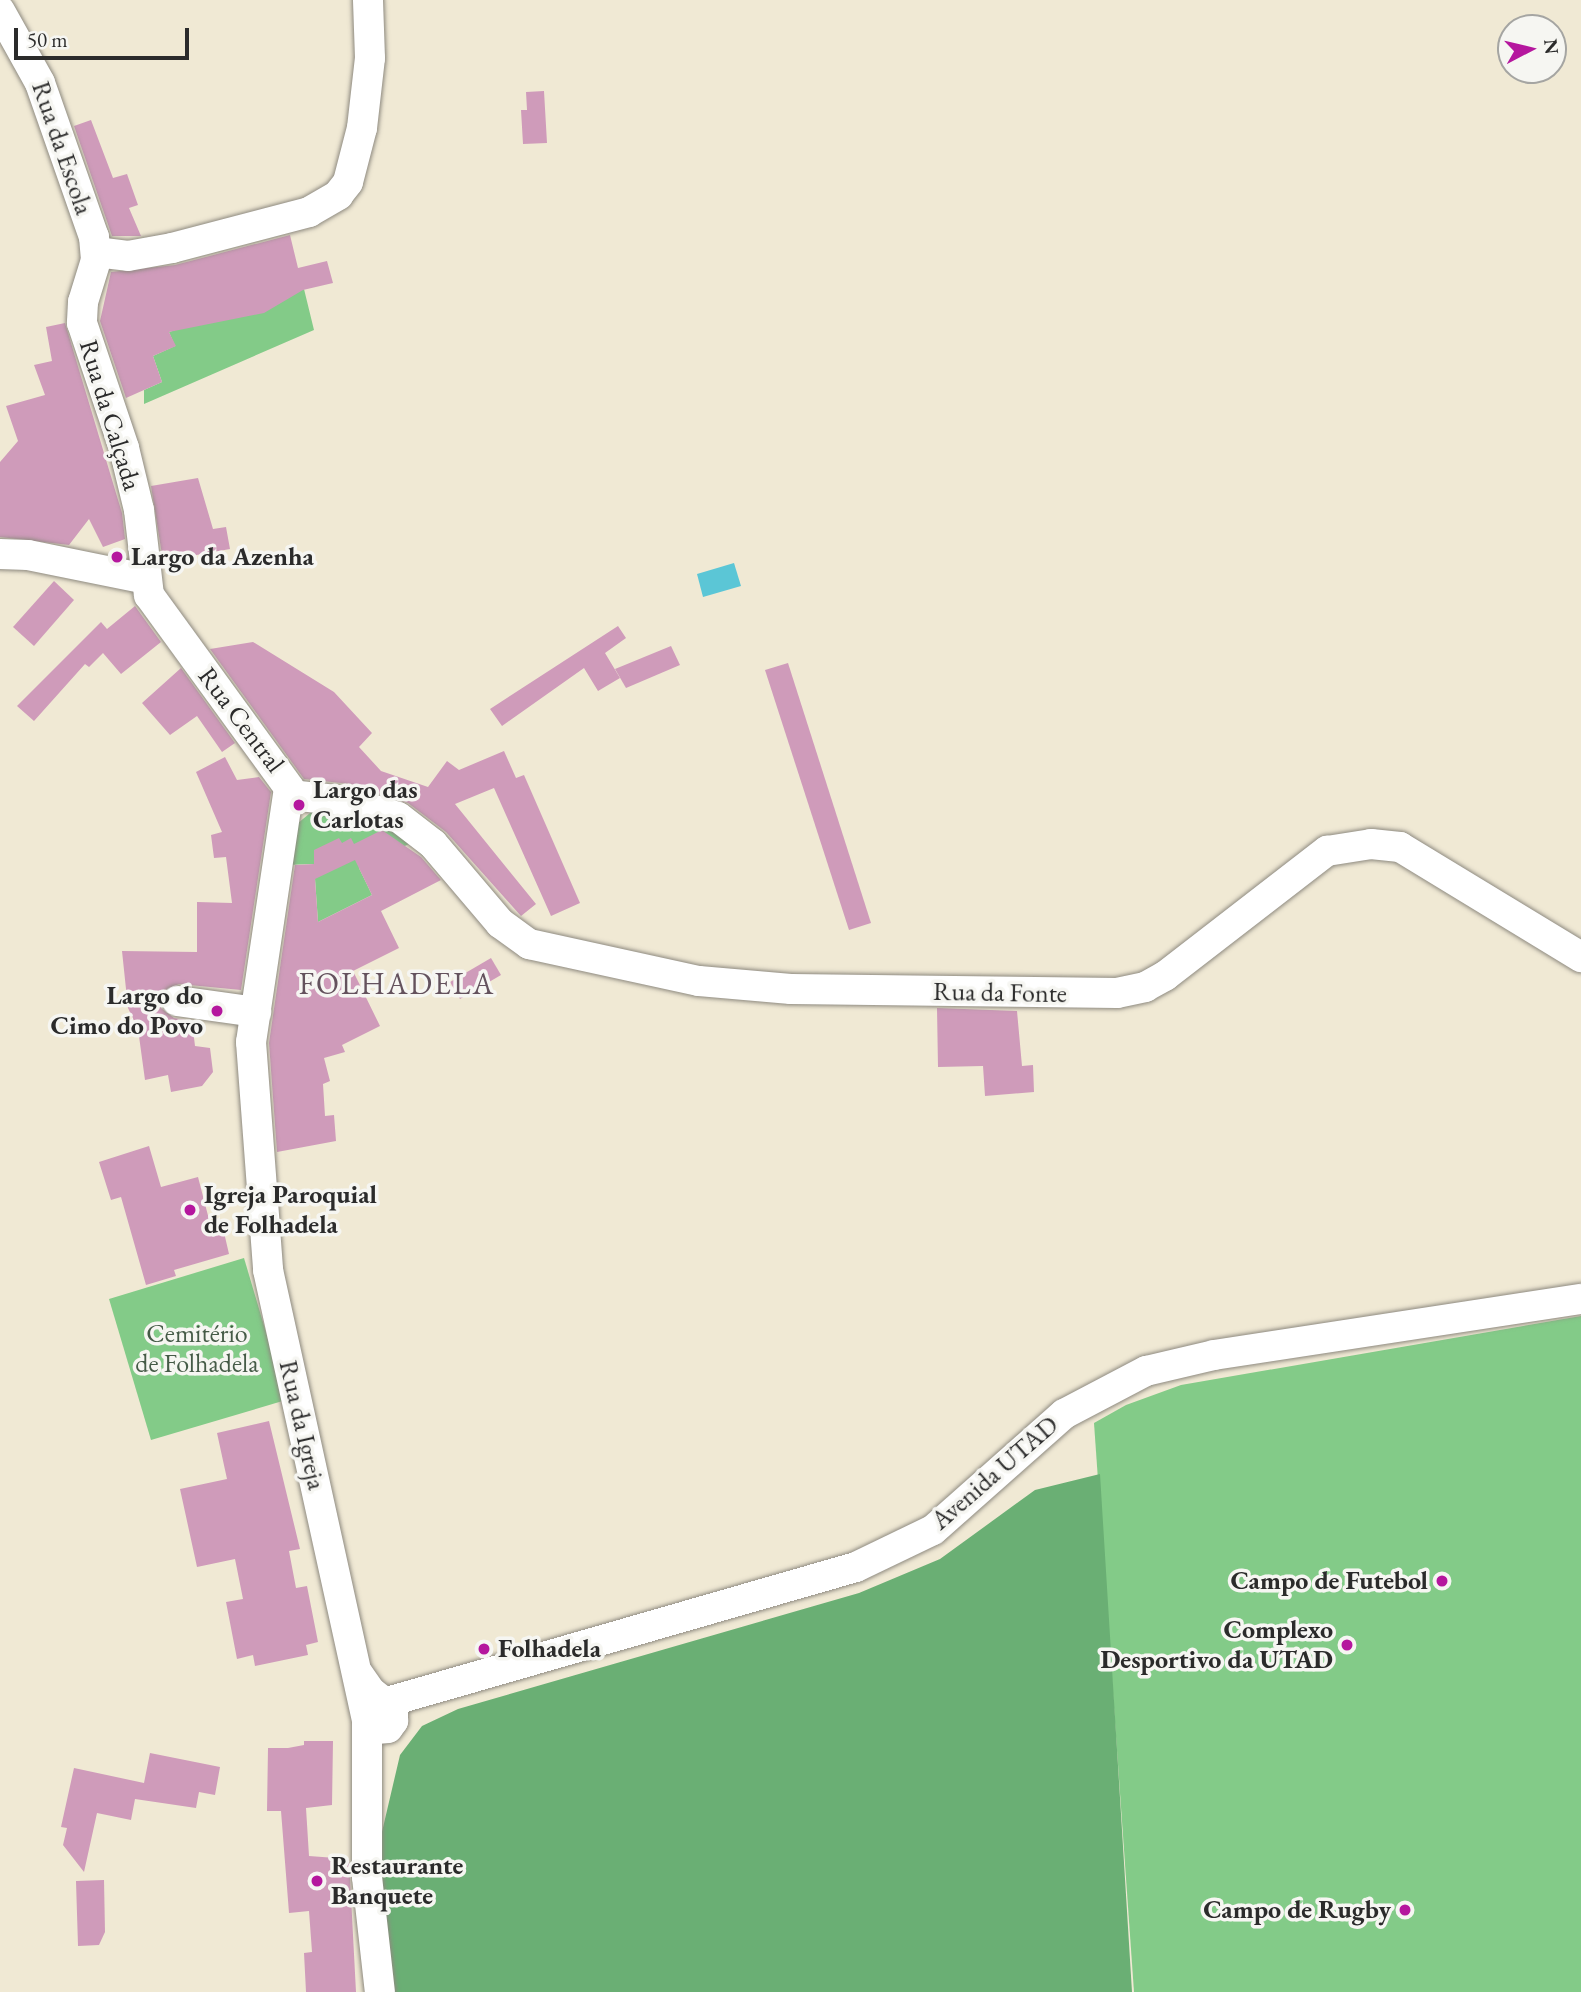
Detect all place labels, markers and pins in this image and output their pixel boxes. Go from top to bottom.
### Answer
place label: Largo da Azenha [131,541,314,573]
marker: Largo da Azenha [109,549,125,565]
place label: Largo das Carlotas [313,774,418,836]
marker: Largo das Carlotas [291,797,307,813]
place label: Largo do Cimo do Povo [51,980,203,1042]
marker: Largo do Cimo do Povo [209,1003,225,1019]
place label: Igreja Paroquial de Folhadela [204,1179,377,1240]
marker: Igreja Paroquial de Folhadela [182,1202,198,1218]
place label: Campo de Futebol [1230,1565,1428,1597]
marker: Campo de Futebol [1434,1573,1450,1589]
place label: Complexo Desportivo da UTAD [1100,1614,1333,1676]
place label: Folhadela [498,1633,601,1665]
marker: Complexo Desportivo da UTAD [1339,1637,1355,1653]
marker: Folhadela [476,1641,492,1657]
place label: Restaurante Banquete [331,1850,463,1912]
marker: Restaurante Banquete [309,1873,325,1889]
place label: Campo de Rugby [1203,1894,1391,1926]
marker: Campo de Rugby [1397,1902,1413,1918]

